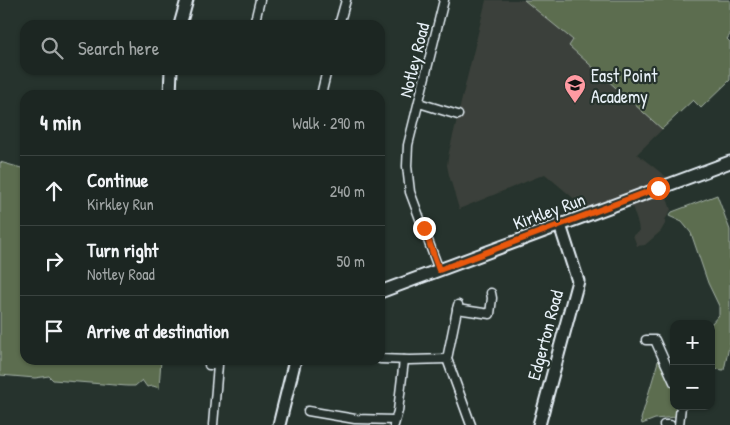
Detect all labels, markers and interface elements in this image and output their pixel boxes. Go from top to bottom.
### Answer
search box [20,20,385,75]
street label: Notley Road [393,20,435,100]
icon: search [38,34,66,62]
text: Search here [78,35,159,61]
place label: East Point Academy [591,63,658,109]
school or university icon: East Point Academy [563,73,587,104]
text: 4 min [40,108,81,137]
text: Walk · 290 m [292,112,365,134]
text: Continue [87,167,148,193]
icon: ahead [40,177,68,205]
route start [647,177,670,200]
text: 240 m [330,180,365,202]
street label: Kirkley Run [509,186,589,236]
text: Kirkley Run [87,193,154,215]
route end [413,217,436,240]
text: Turn right [87,237,158,263]
icon: right [40,247,68,275]
text: 50 m [337,250,365,272]
text: Notley Road [87,263,155,285]
street label: Edgerton Road [521,287,569,383]
icon: arrive [40,317,68,345]
text: Arrive at destination [87,318,229,344]
map controls [670,320,715,410]
button: + [670,320,715,365]
button: − [670,365,715,410]

